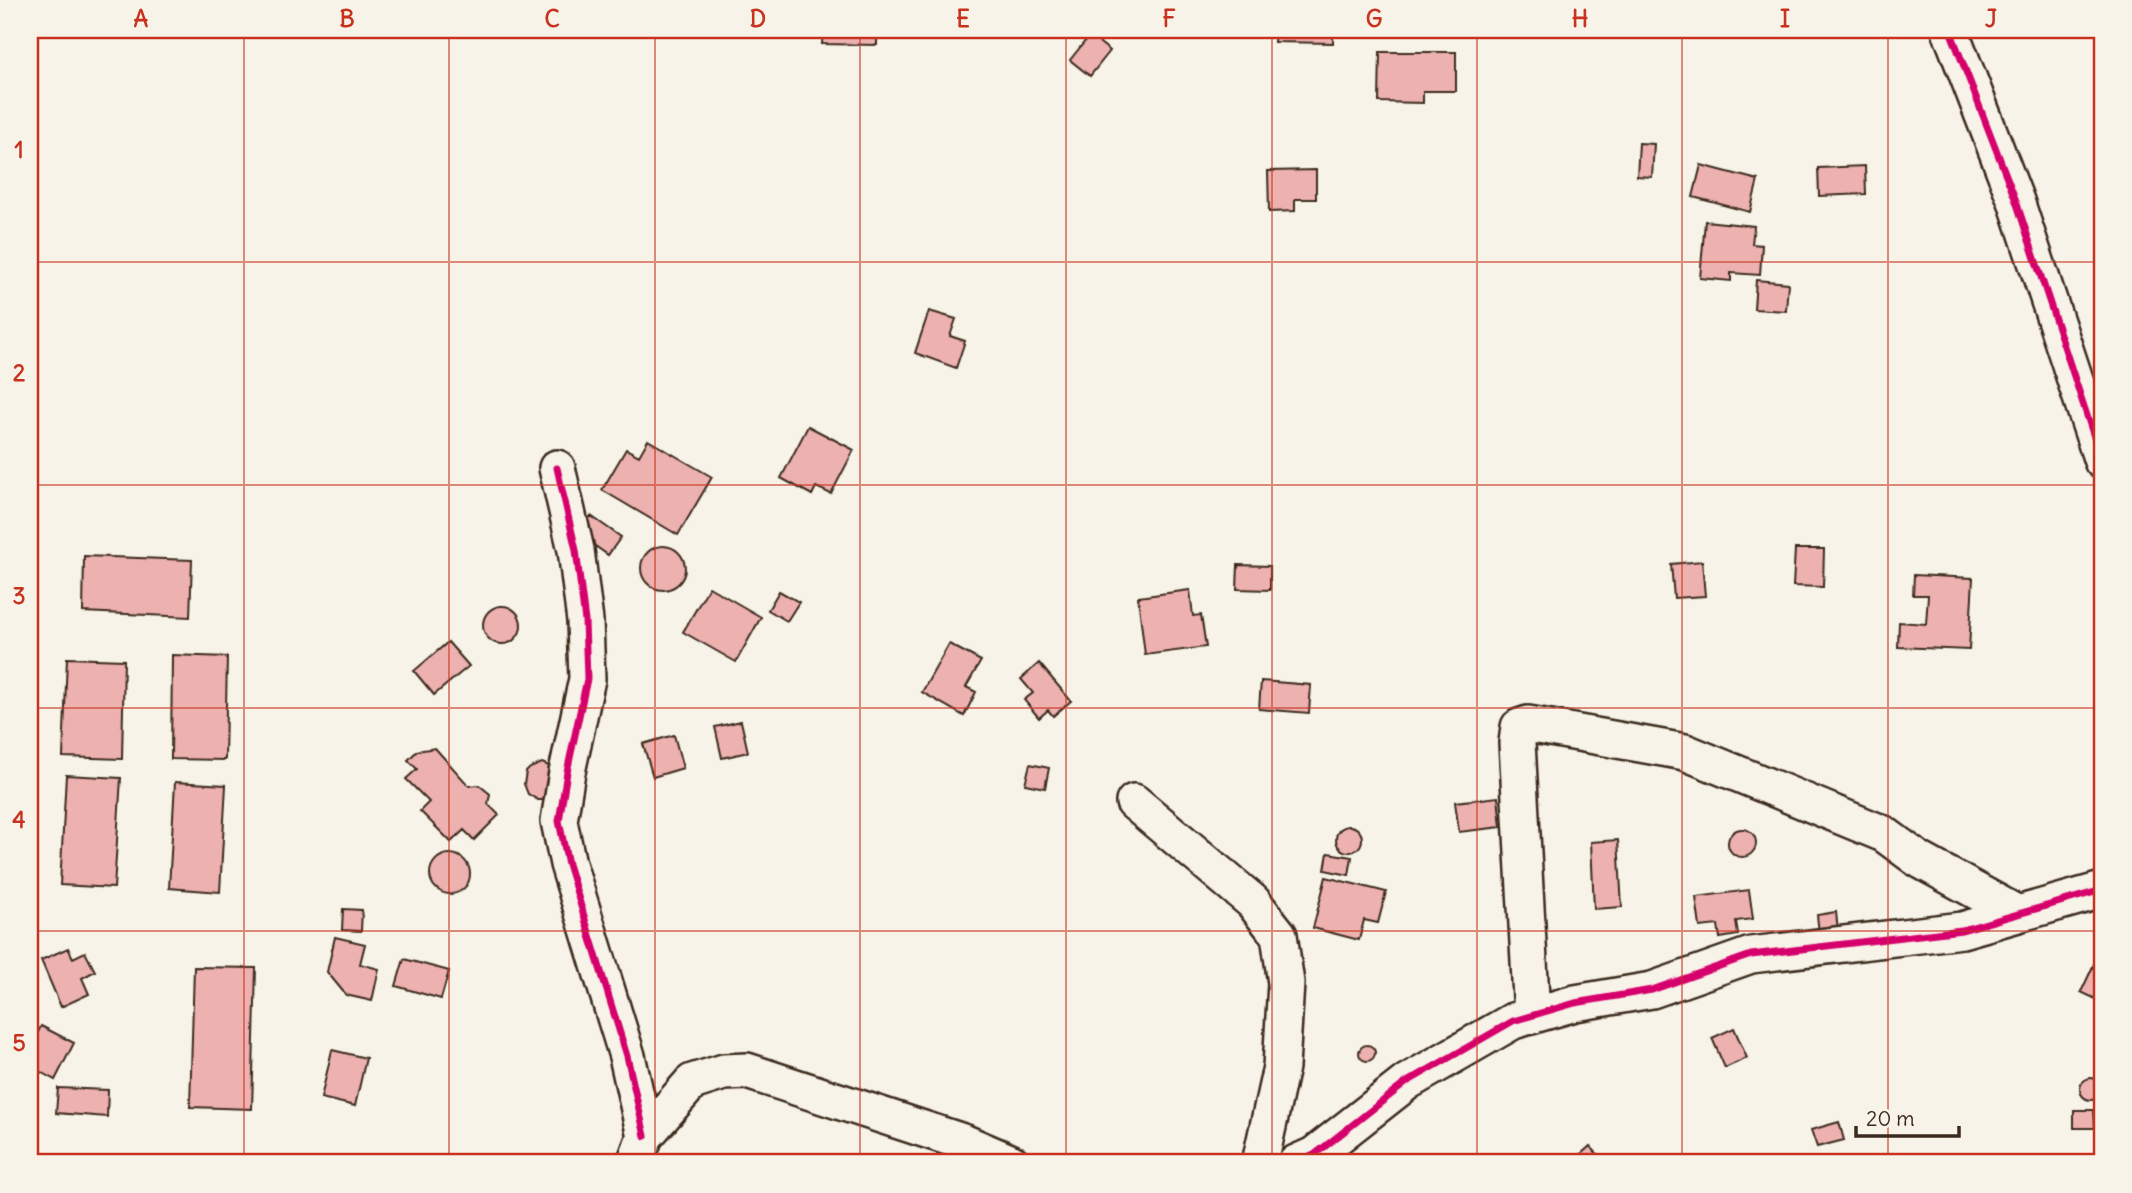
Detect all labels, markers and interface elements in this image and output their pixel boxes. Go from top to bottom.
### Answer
text: A [134,4,149,33]
text: B [339,4,355,33]
text: C [544,4,560,33]
text: D [750,4,766,33]
text: E [956,4,970,33]
text: F [1162,4,1176,33]
text: G [1366,4,1382,33]
text: H [1572,4,1588,33]
text: I [1780,4,1790,33]
text: J [1985,4,1997,33]
text: 1 [14,135,24,164]
text: 2 [13,358,26,387]
text: 3 [12,581,26,610]
text: 4 [12,805,26,834]
text: 5 [12,1028,26,1057]
scale bar [1856,1095,1959,1139]
text: 20 m [1866,1105,1915,1132]

